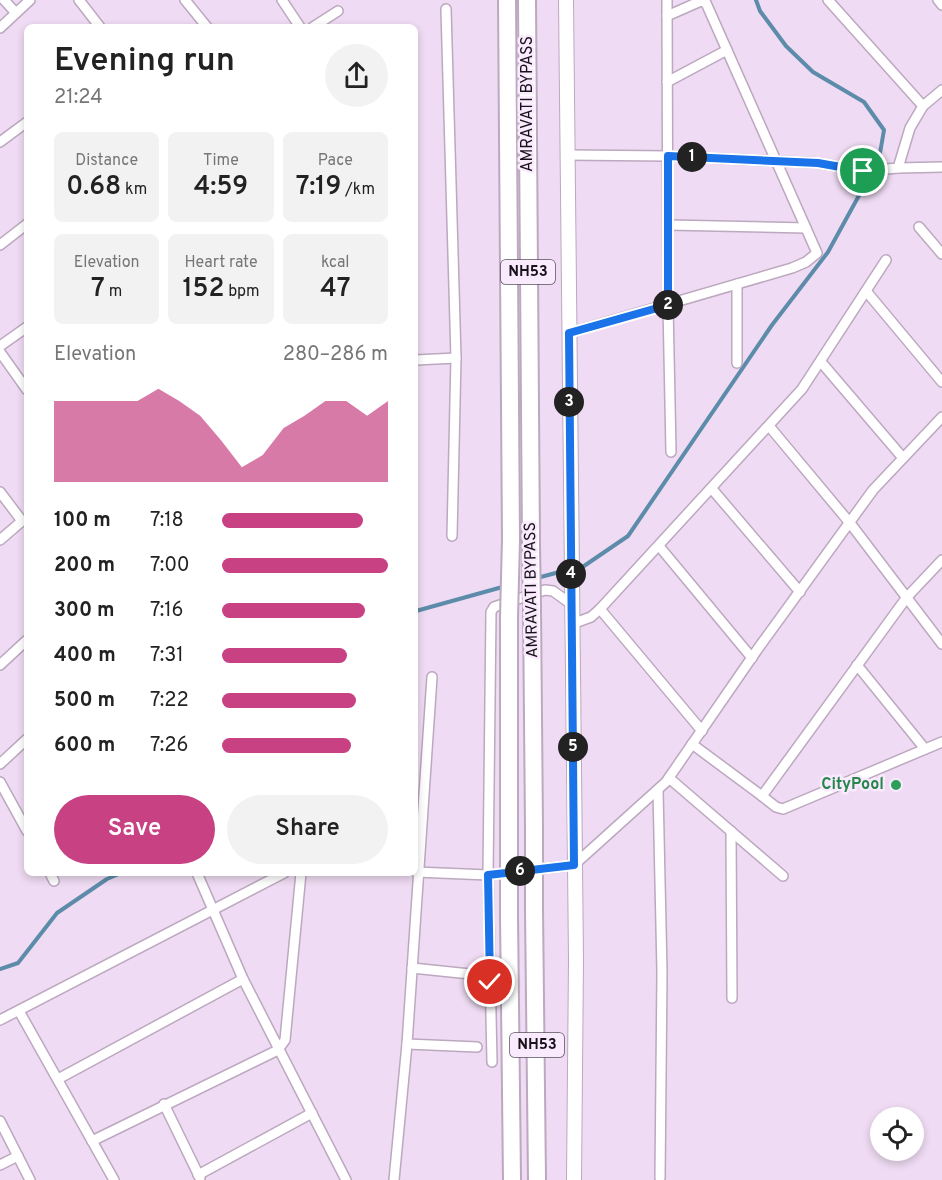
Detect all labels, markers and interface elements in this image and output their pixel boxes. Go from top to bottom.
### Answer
street label: AMRAVATI BYPASS [518,36,538,172]
text: Evening run [54,41,235,83]
button: share [325,44,388,107]
text: 21:24 [54,85,103,111]
pin: 1 [677,142,707,172]
pin [837,145,888,196]
text: 1 [689,147,695,167]
text: Distance [75,151,138,171]
text: Time [203,151,239,171]
text: Pace [318,151,353,171]
icon: arrive [846,154,879,187]
text: 0.68 [66,171,121,204]
text: 4:59 [194,171,248,204]
text: 7:19 [296,171,341,204]
text: km [121,180,147,200]
text: /km [341,180,375,200]
text: Elevation [74,253,140,273]
text: Heart rate [184,253,258,273]
text: kcal [321,253,350,273]
road number: NH53 [501,260,555,284]
text: 7 [91,273,105,306]
text: 152 [182,273,224,306]
text: 47 [320,273,350,306]
text: m [105,282,122,302]
text: bpm [224,282,260,302]
pin: 2 [653,290,683,320]
text: 2 [663,295,673,315]
text: Elevation [54,342,136,368]
text: 280–286 m [283,342,388,368]
pin: 3 [554,387,584,417]
text: 3 [564,392,574,412]
text: 100 m [54,508,111,534]
text: 7:18 [150,508,184,534]
street label: AMRAVATI BYPASS [521,522,543,658]
text: 200 m [54,553,115,579]
text: 7:00 [150,553,190,579]
pin: 4 [556,559,586,589]
text: 4 [566,564,576,584]
text: 300 m [54,598,115,624]
text: 7:16 [150,598,184,624]
text: 400 m [54,643,116,669]
text: 7:31 [150,643,184,669]
text: 500 m [54,688,115,714]
text: 7:22 [150,688,189,714]
pin: 5 [558,732,588,762]
text: 600 m [54,733,115,759]
text: 7:26 [150,733,188,759]
text: 5 [568,737,578,757]
place label: CityPool [821,775,884,795]
marker: CityPool [889,778,903,792]
button: Save [54,795,215,864]
button: Share [227,795,388,864]
pin: 6 [505,856,535,886]
text: 6 [515,861,525,881]
pin [464,956,515,1007]
icon: check [473,965,506,998]
road number: NH53 [510,1033,564,1057]
map controls [870,1107,924,1161]
button: locate [870,1107,924,1161]

